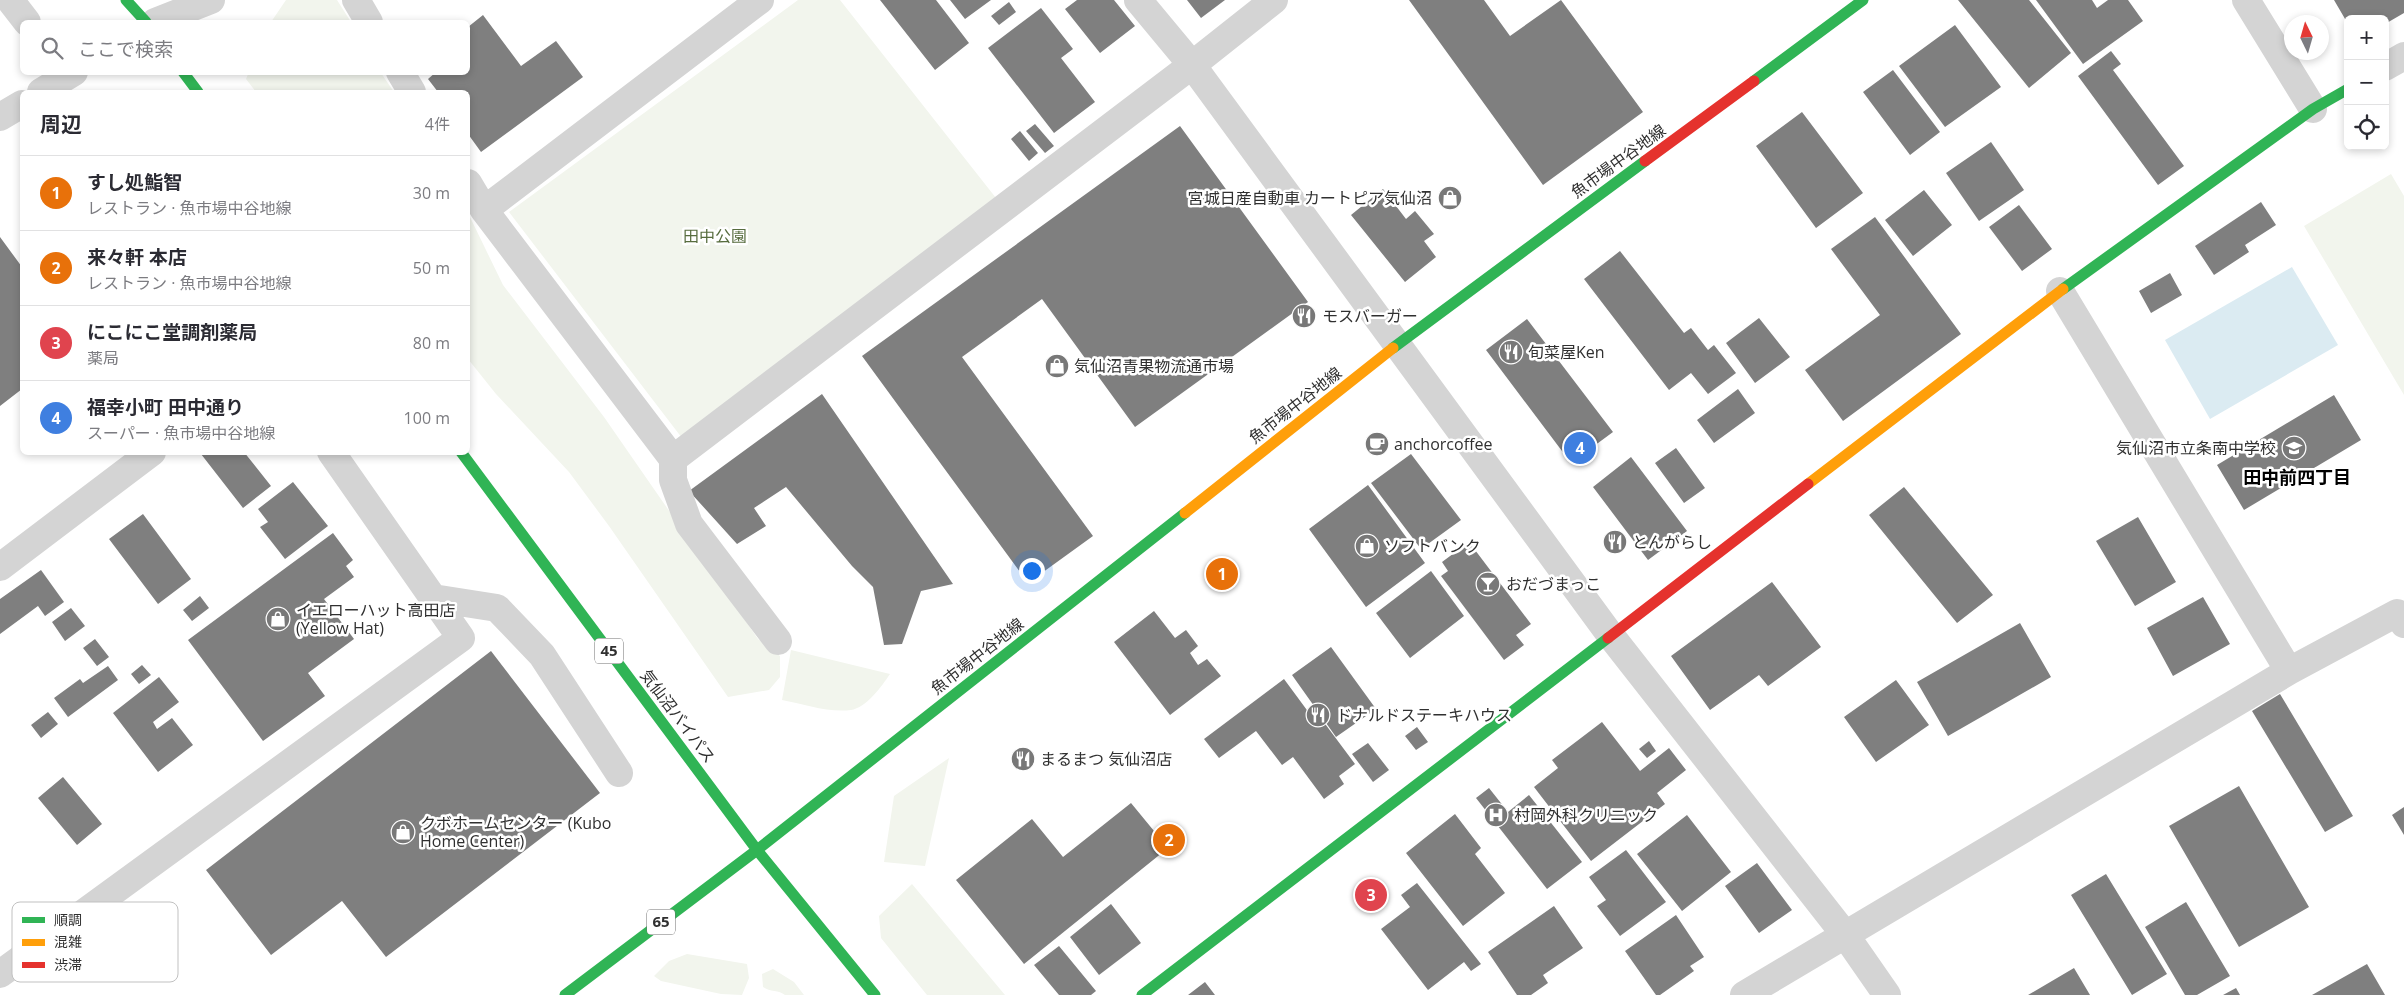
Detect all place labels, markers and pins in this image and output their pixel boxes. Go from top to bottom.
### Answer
shop icon: 宮城日産自動車 カートピア気仙沼 [1437,185,1463,211]
place label: 宮城日産自動車 カートピア気仙沼 [1188,187,1432,209]
restaurant icon: モスバーガー [1291,303,1317,329]
place label: モスバーガー [1322,305,1418,327]
restaurant icon: 旬菜屋Ken [1498,339,1524,365]
place label: 旬菜屋Ken [1528,341,1605,363]
shop icon: 気仙沼青果物流通市場 [1044,353,1070,379]
place label: 気仙沼青果物流通市場 [1074,355,1234,377]
pin: 4 [1564,429,1596,467]
cafe icon: anchorcoffee [1364,431,1390,457]
place label: anchorcoffee [1394,433,1492,455]
school or university icon: 気仙沼市立条南中学校 [2281,435,2307,461]
place label: 気仙沼市立条南中学校 [2116,437,2276,459]
restaurant icon: とんがらし [1602,529,1628,555]
place label: とんがらし [1632,531,1712,553]
shop icon: ソフトバンク [1354,533,1380,559]
place label: ソフトバンク [1384,535,1481,557]
pin: 1 [1206,555,1238,593]
bar icon: おだづまっこ [1475,571,1501,597]
place label: おだづまっこ [1506,573,1601,595]
place label: イエローハット高田店 (Yellow Hat) [296,599,456,639]
shop icon: イエローハット高田店 (Yellow Hat) [265,606,291,632]
restaurant icon: ドナルドステーキハウス [1305,702,1331,728]
place label: ドナルドステーキハウス [1336,704,1512,726]
restaurant icon: まるまつ 気仙沼店 [1010,746,1036,772]
place label: まるまつ 気仙沼店 [1040,748,1172,770]
hospital icon: 村岡外科クリニック [1483,802,1509,828]
place label: 村岡外科クリニック [1514,804,1658,826]
place label: クボホームセンター (Kubo Home Center) [420,812,611,852]
shop icon: クボホームセンター (Kubo Home Center) [390,819,416,845]
pin: 2 [1153,821,1185,859]
pin: 3 [1355,876,1387,914]

